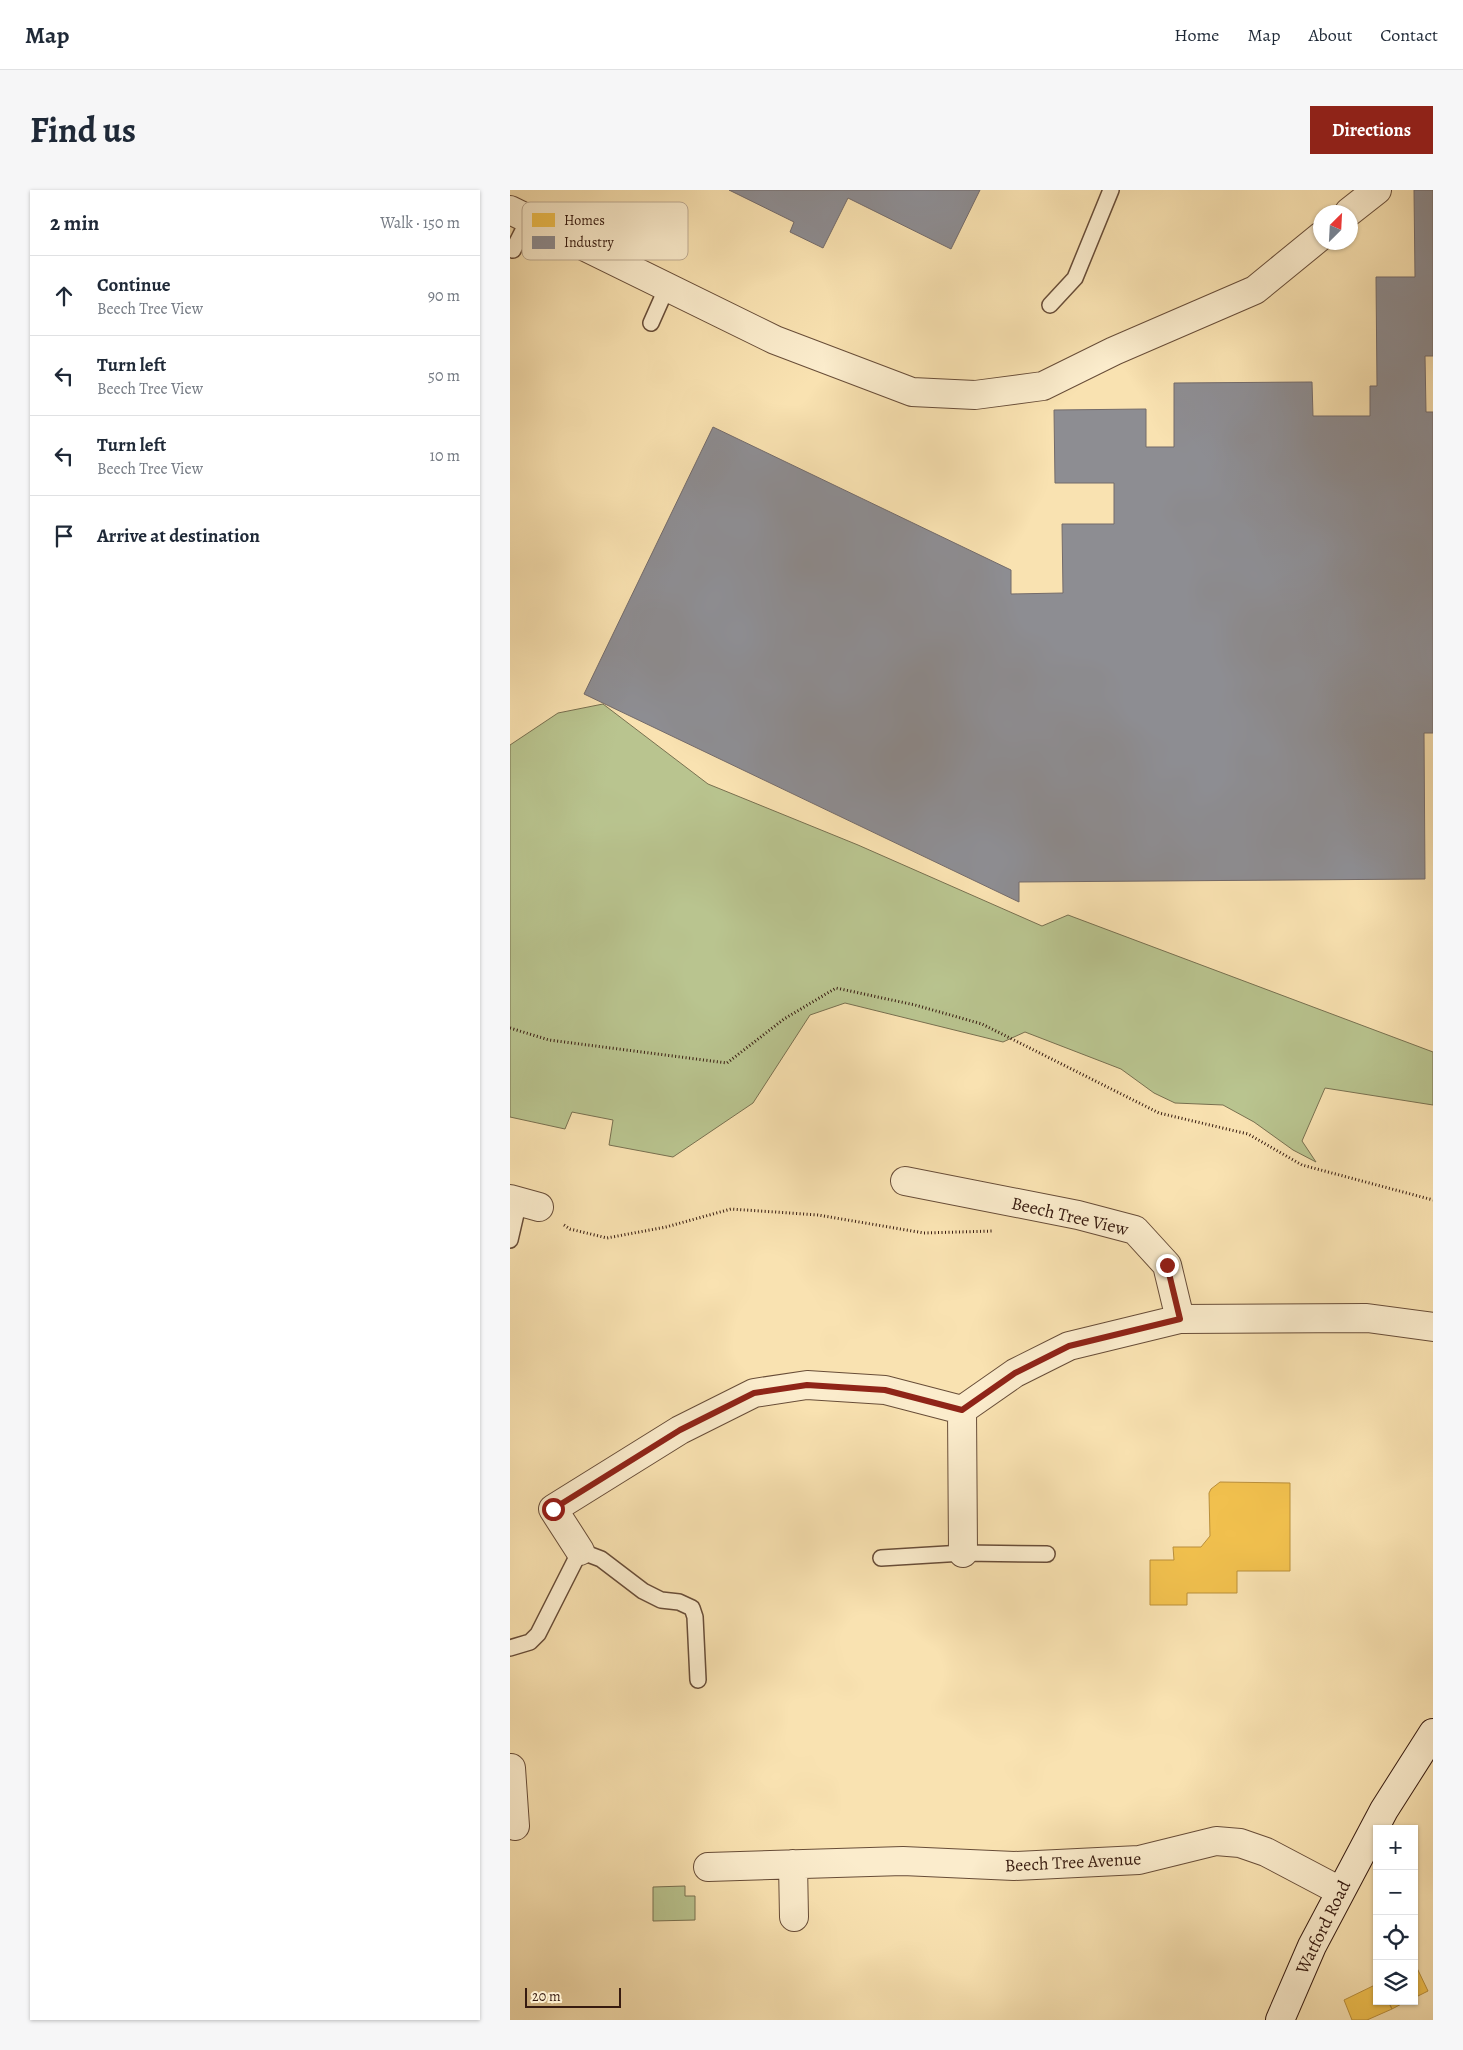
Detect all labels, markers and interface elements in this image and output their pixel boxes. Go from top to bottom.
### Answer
text: Map [25,19,69,51]
text: Home [1174,23,1219,47]
text: Map [1247,23,1280,47]
text: About [1308,23,1352,47]
text: Contact [1380,23,1438,47]
text: Find us [30,106,136,154]
button: Directions [1310,106,1433,154]
legend [522,202,688,260]
north arrow [1313,205,1358,250]
text: 2 min [50,209,99,237]
text: Homes [564,211,605,230]
text: Walk · 150 m [380,212,460,234]
text: Industry [564,233,614,252]
text: Continue [97,272,171,298]
icon: ahead [50,282,78,310]
text: 90 m [428,285,460,307]
text: Beech Tree View [97,298,203,320]
text: Turn left [97,352,166,378]
icon: left [50,362,78,390]
text: 50 m [428,365,460,387]
text: Beech Tree View [97,378,203,400]
text: Turn left [97,432,166,458]
icon: left [50,442,78,470]
text: 10 m [430,445,460,467]
text: Beech Tree View [97,458,203,480]
icon: arrive [50,522,78,550]
text: Arrive at destination [97,523,260,549]
street label: Beech Tree View [1009,1191,1131,1241]
route end [1156,1254,1179,1277]
route start [542,1498,565,1521]
map controls [1373,1825,1418,2005]
button: + [1373,1825,1418,1870]
street label: Beech Tree Avenue [1004,1846,1142,1878]
button: − [1373,1870,1418,1915]
street label: Watford Road [1289,1876,1356,1979]
button: locate [1373,1915,1418,1960]
button: layers [1373,1960,1418,2005]
scale bar [525,1985,621,2008]
text: 20 m [532,1987,561,2006]

